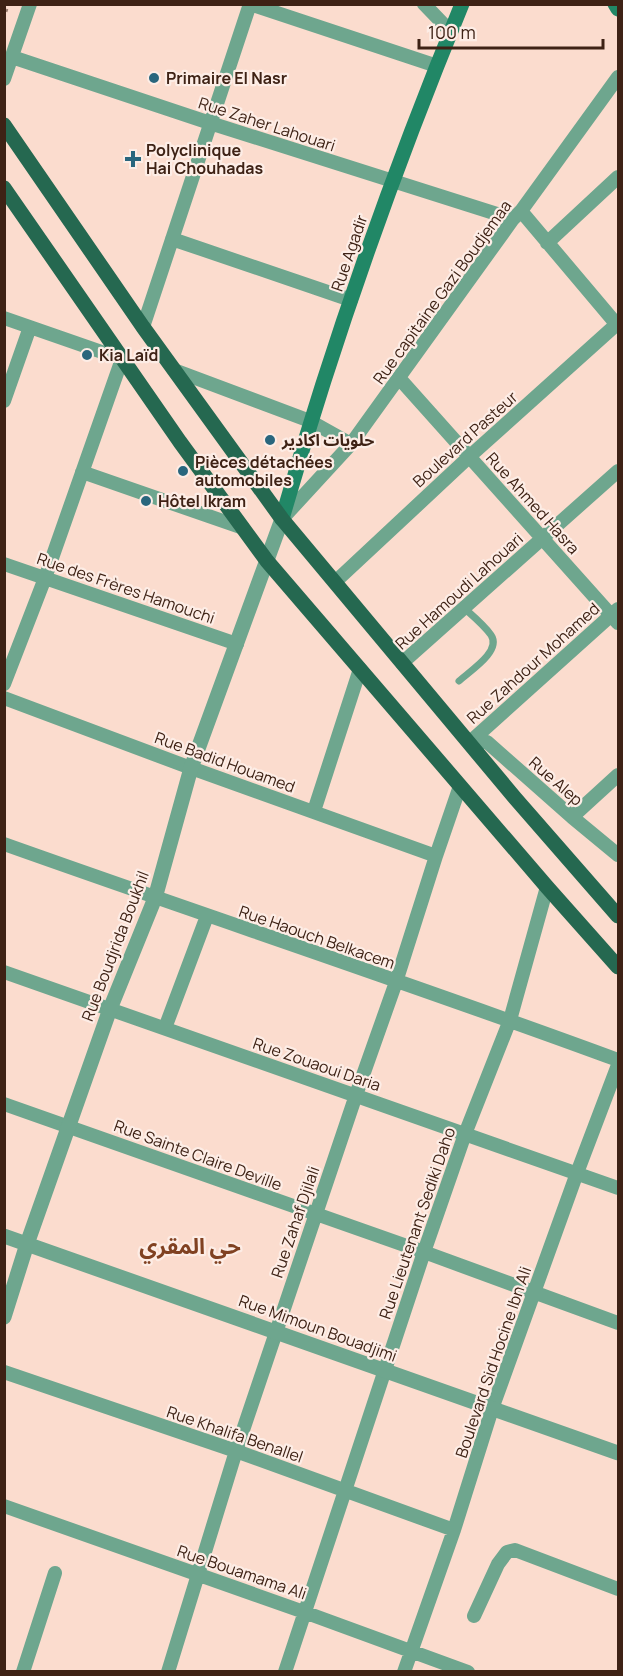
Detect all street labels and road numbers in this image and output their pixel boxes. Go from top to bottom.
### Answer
street label: Rue Zaher Lahouari [196,92,338,156]
street label: Rue capitaine Gazi Boudjemaa [368,196,516,388]
street label: Rue Agadir [326,212,372,294]
street label: Boulevard Pasteur [408,386,522,492]
street label: Rue Ahmed Hasra [481,447,585,559]
street label: Rue Hamoudi Lahouari [390,528,528,654]
street label: Rue des Frères Hamouchi [34,547,218,629]
street label: Rue Zahdour Mohamed [462,597,604,729]
street label: Rue Badid Houamed [152,726,298,798]
street label: Rue Alep [524,752,588,810]
street label: Rue Boudjrida Boukhil [76,868,154,1024]
street label: Rue Haouch Belkacem [236,900,398,974]
street label: Rue Zouaoui Daria [250,1032,384,1096]
street label: Rue Sainte Claire Deville [111,1114,285,1196]
street label: Rue Lieutenant Sediki Daho [374,1124,460,1322]
street label: Rue Zahaf Djilali [266,1163,324,1281]
street label: Boulevard Sid Hocine Ibn Ali [450,1263,536,1461]
street label: Rue Mimoun Bouadjimi [236,1289,400,1367]
street label: Rue Khalifa Benallel [164,1400,306,1468]
street label: Rue Bouamama Ali [174,1540,310,1604]

